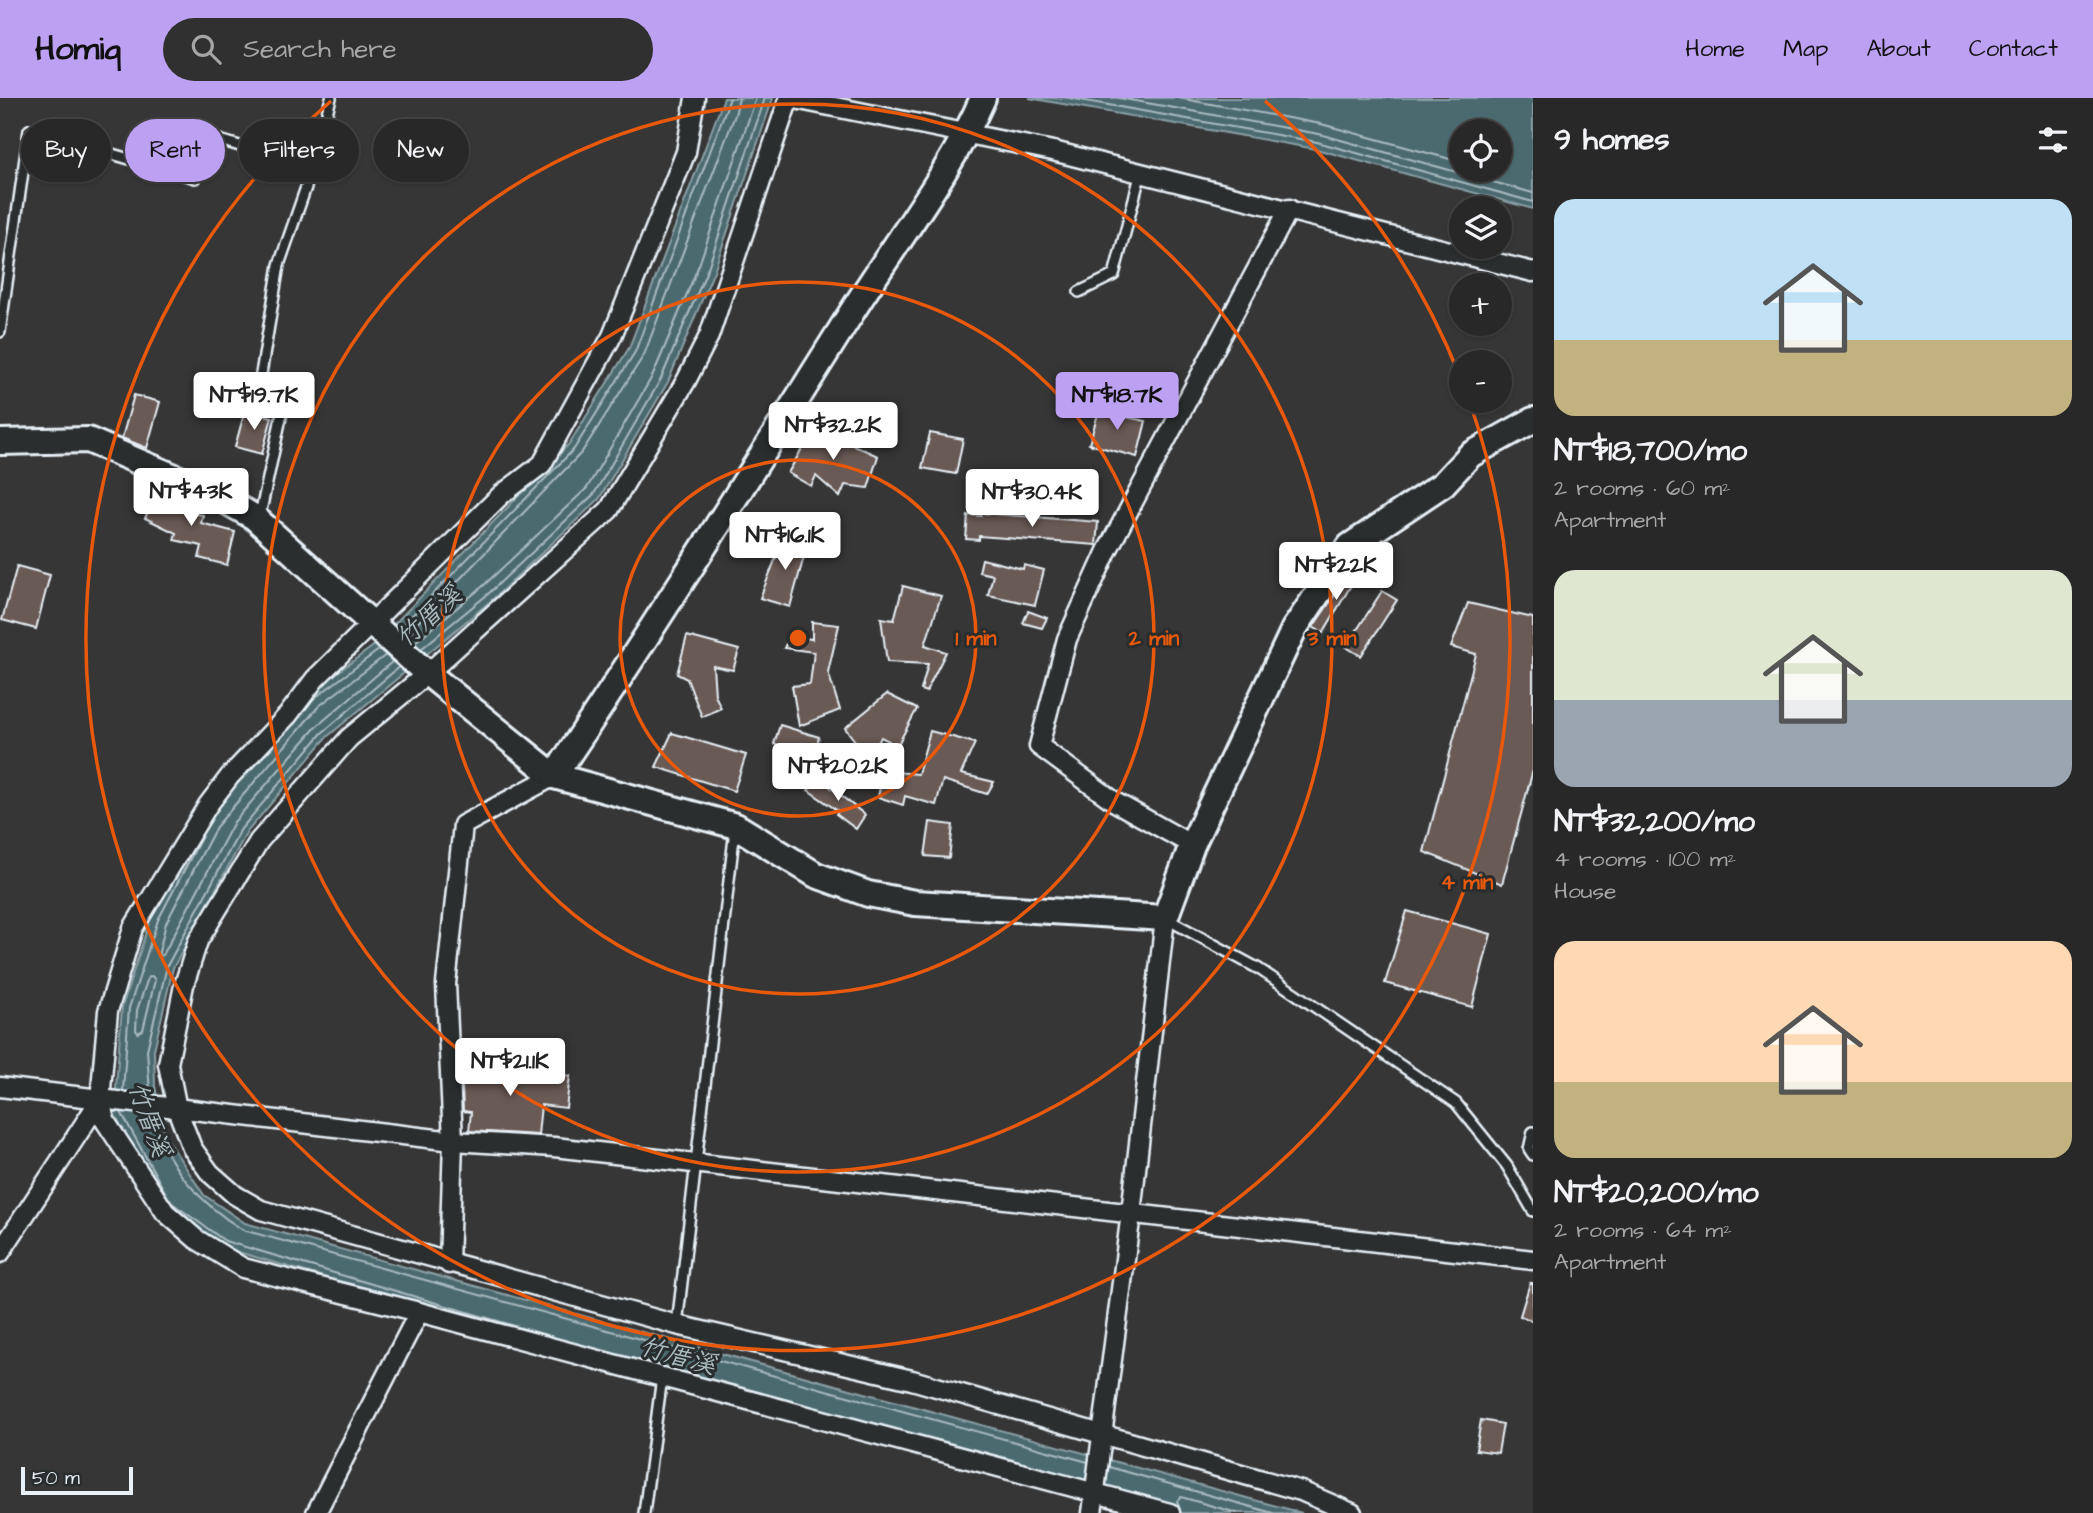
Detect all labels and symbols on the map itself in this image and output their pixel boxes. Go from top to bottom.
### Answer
pin: NT$19.7K [182,372,326,432]
pin: NT$18.7K [1045,372,1189,432]
pin: NT$32.2K [761,402,905,462]
pin: NT$43K [134,468,248,528]
pin: NT$30.4K [960,470,1104,529]
pin: NT$16.1K [713,512,857,572]
pin: NT$22K [1279,542,1393,602]
water label: 竹厝溪 [388,576,471,656]
text: 1 min [955,624,997,653]
text: 2 min [1128,624,1180,653]
text: 3 min [1306,624,1357,653]
centre of rings [786,626,810,650]
pin: NT$20.2K [766,744,910,803]
text: 4 min [1441,868,1494,897]
pin: NT$21.1K [438,1038,582,1098]
water label: 竹厝溪 [119,1077,180,1164]
water label: 竹厝溪 [635,1328,722,1384]
scale bar [21,1464,133,1496]

